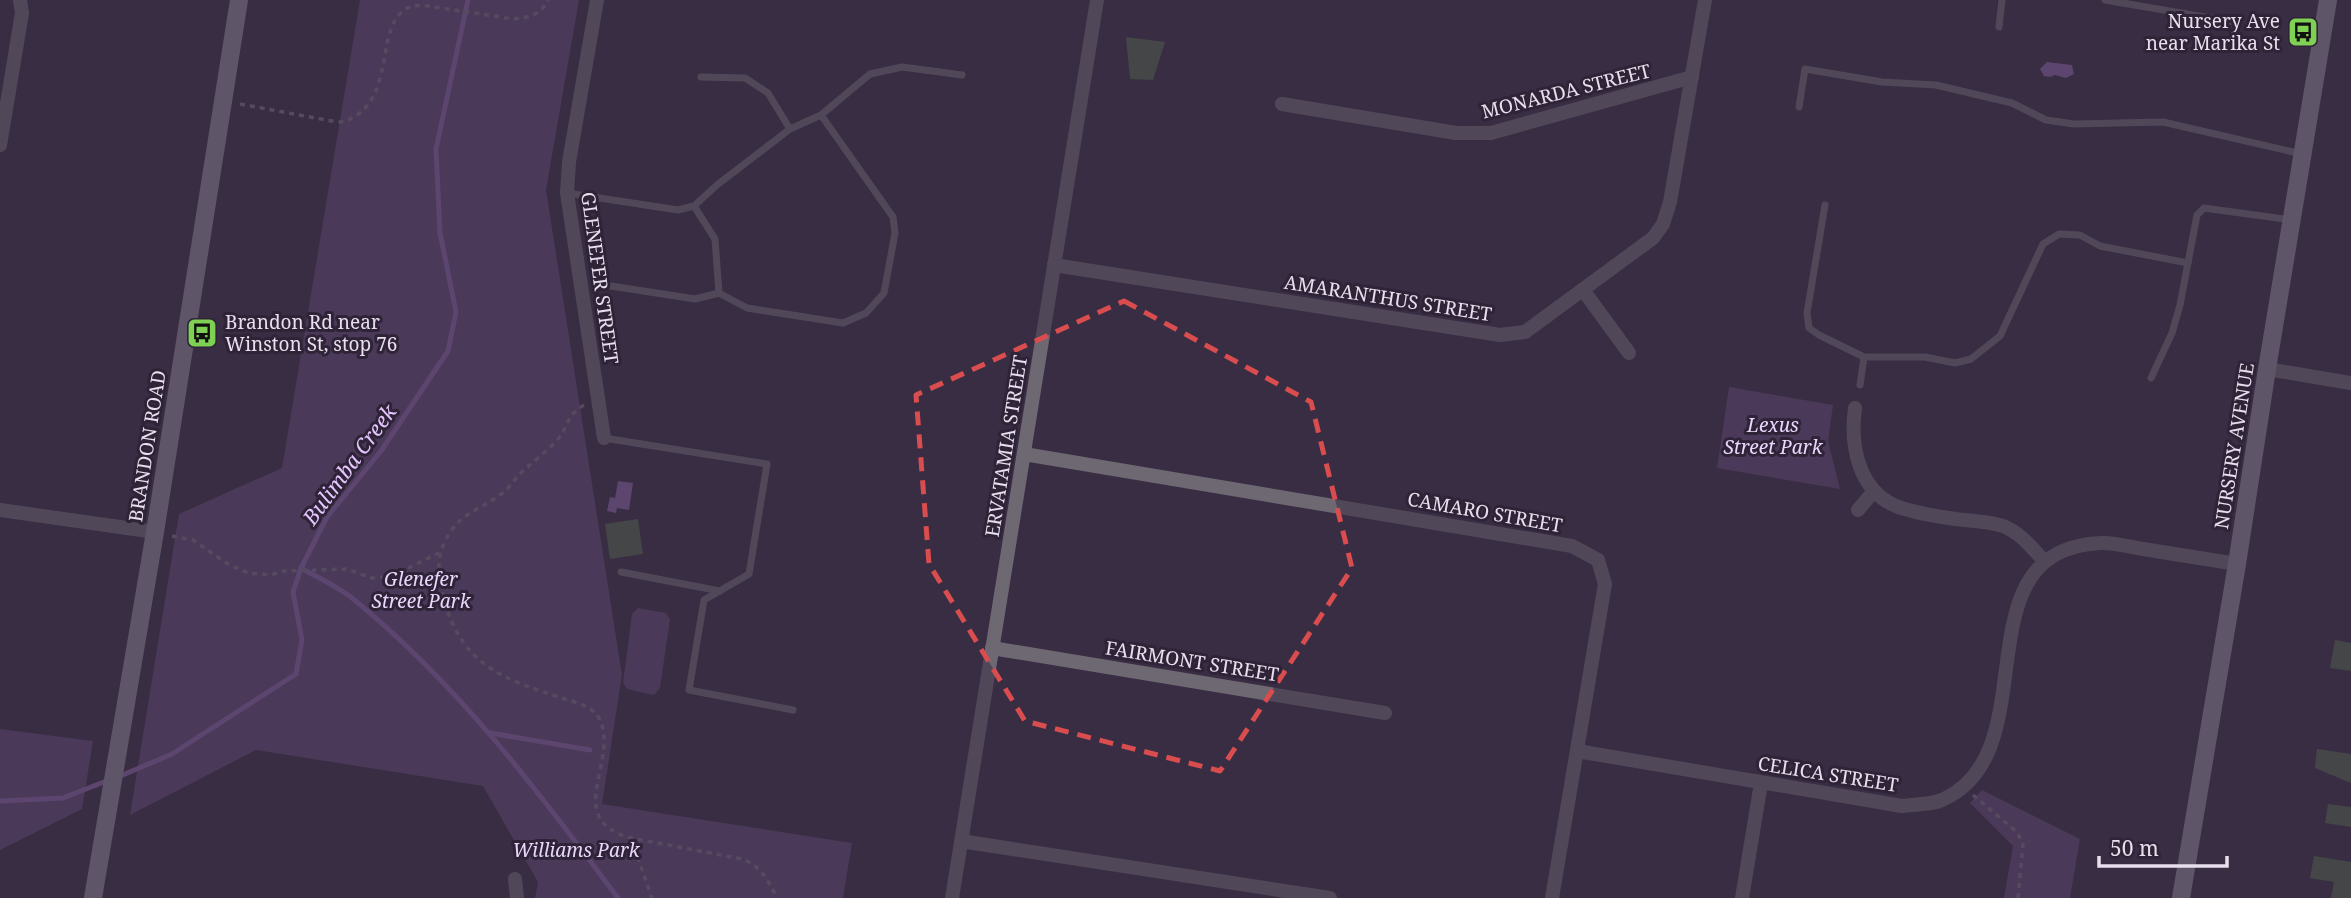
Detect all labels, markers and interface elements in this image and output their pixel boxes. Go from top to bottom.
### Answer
place label: Nursery Ave near Marika St [2146,8,2280,56]
bus stop icon: Nursery Ave near Marika St [2286,15,2320,49]
street label: MONARDA STREET [1479,57,1654,125]
street label: GLENEFER STREET [575,190,625,366]
street label: AMARANTHUS STREET [1282,269,1494,327]
place label: Brandon Rd near Winston St, stop 76 [225,309,397,357]
bus stop icon: Brandon Rd near Winston St, stop 76 [185,316,219,350]
street label: ERVATAMIA STREET [979,353,1033,539]
street label: NURSERY AVENUE [2208,361,2260,531]
street label: BRANDON ROAD [122,368,172,524]
water label: Bulimba Creek [295,398,403,531]
park label: Lexus Street Park [1724,412,1824,460]
street label: CAMARO STREET [1406,486,1565,538]
park label: Glenefer Street Park [372,566,472,614]
street label: FAIRMONT STREET [1103,634,1281,688]
street label: CELICA STREET [1756,750,1900,798]
scale bar [2099,824,2227,868]
text: 50 m [2110,834,2159,862]
park label: Williams Park [512,837,641,863]

